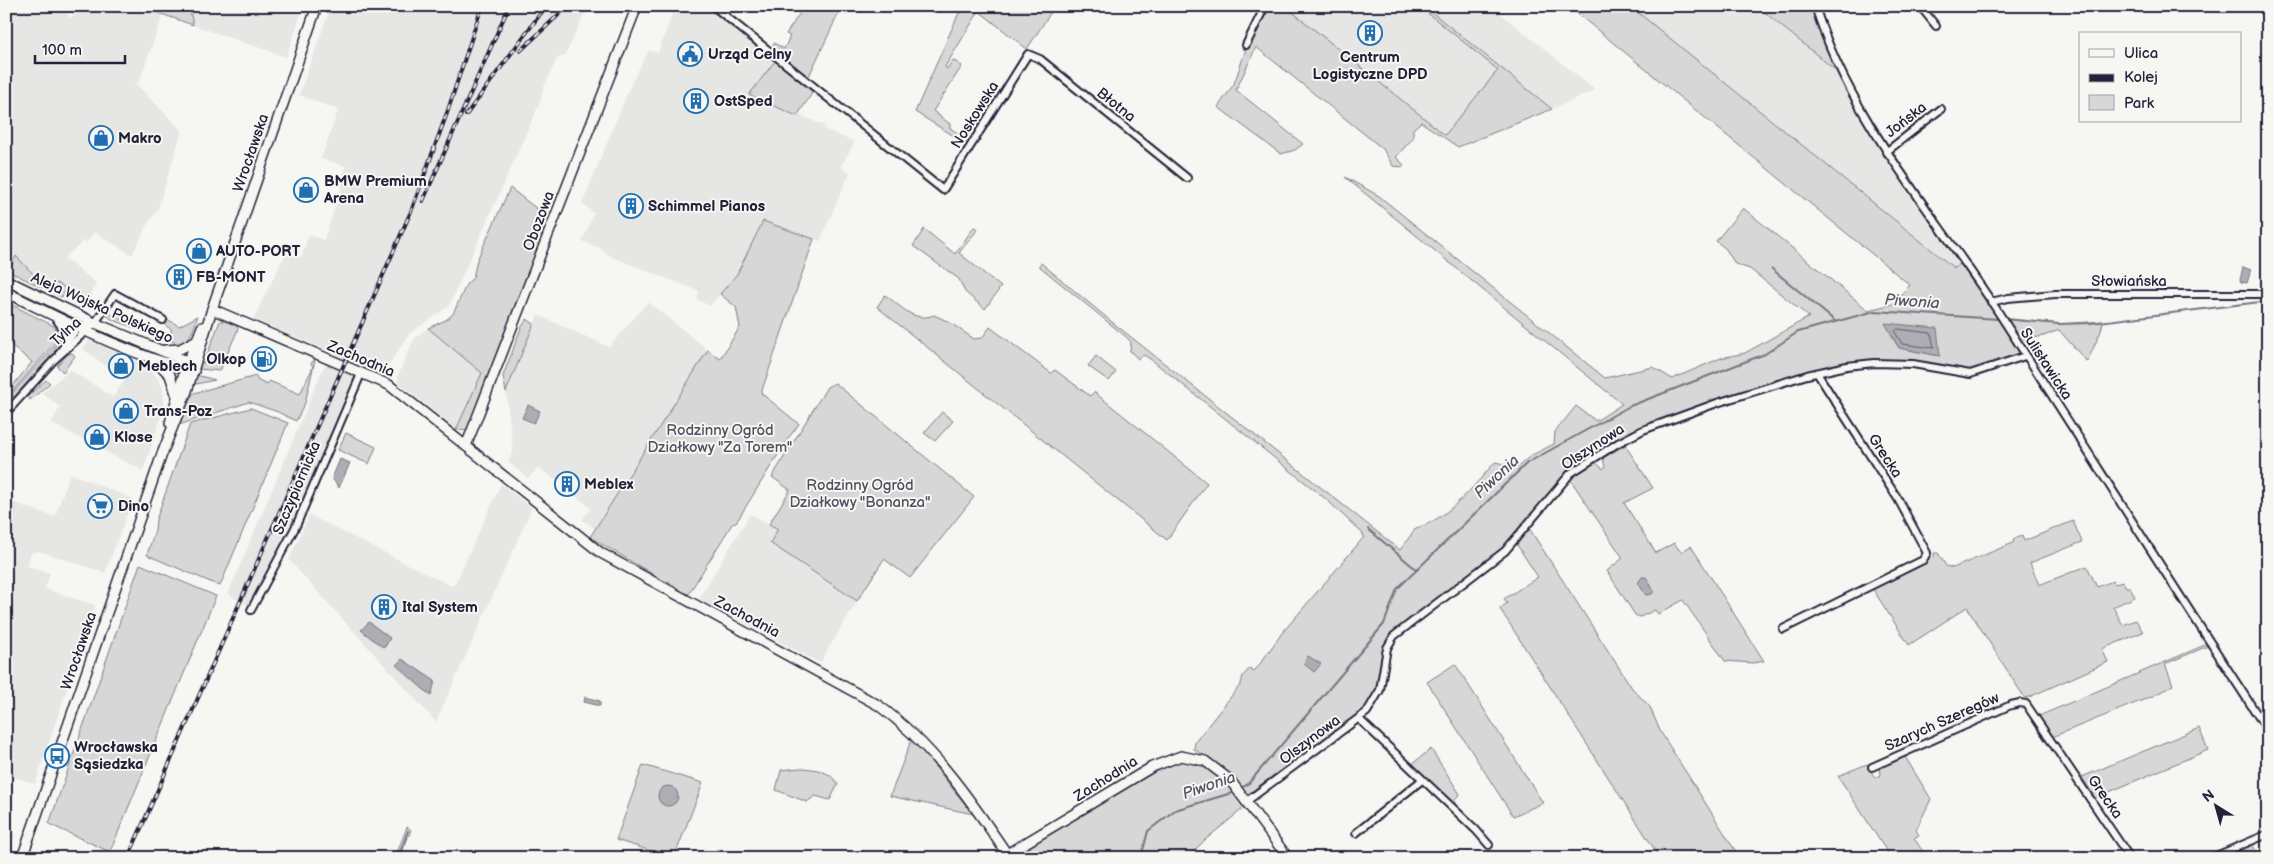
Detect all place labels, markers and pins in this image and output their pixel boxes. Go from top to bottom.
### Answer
building icon: Centrum Logistyczne DPD [1357,20,1383,46]
public building icon: Urząd Celny [677,41,703,67]
place label: Urząd Celny [708,45,792,64]
place label: Centrum Logistyczne DPD [1312,48,1428,84]
building icon: OstSped [683,88,709,114]
place label: OstSped [714,92,772,111]
shop icon: Makro [88,125,114,151]
place label: Makro [118,129,162,148]
place label: BMW Premium Arena [323,172,427,208]
shop icon: BMW Premium Arena [293,177,319,203]
building icon: Schimmel Pianos [618,193,644,219]
place label: Schimmel Pianos [648,197,765,216]
shop icon: AUTO-PORT [186,238,212,264]
place label: AUTO-PORT [215,242,301,261]
building icon: FB-MONT [166,264,192,290]
place label: FB-MONT [196,268,266,287]
fuel station icon: Olkop [251,346,277,372]
place label: Olkop [207,350,246,369]
shop icon: Meblech [108,353,134,379]
place label: Meblech [138,357,197,376]
shop icon: Trans-Poz [113,398,139,424]
place label: Trans-Poz [144,402,213,421]
shop icon: Klose [84,424,110,450]
place label: Klose [114,428,153,447]
building icon: Meblex [554,471,580,497]
place label: Meblex [584,475,634,494]
supermarket icon: Dino [87,493,113,519]
place label: Dino [118,497,149,516]
building icon: Ital System [371,594,397,620]
place label: Ital System [402,598,478,617]
place label: Wrocławska Sąsiedzka [74,738,158,774]
bus stop icon: Wrocławska Sąsiedzka [44,743,70,769]

